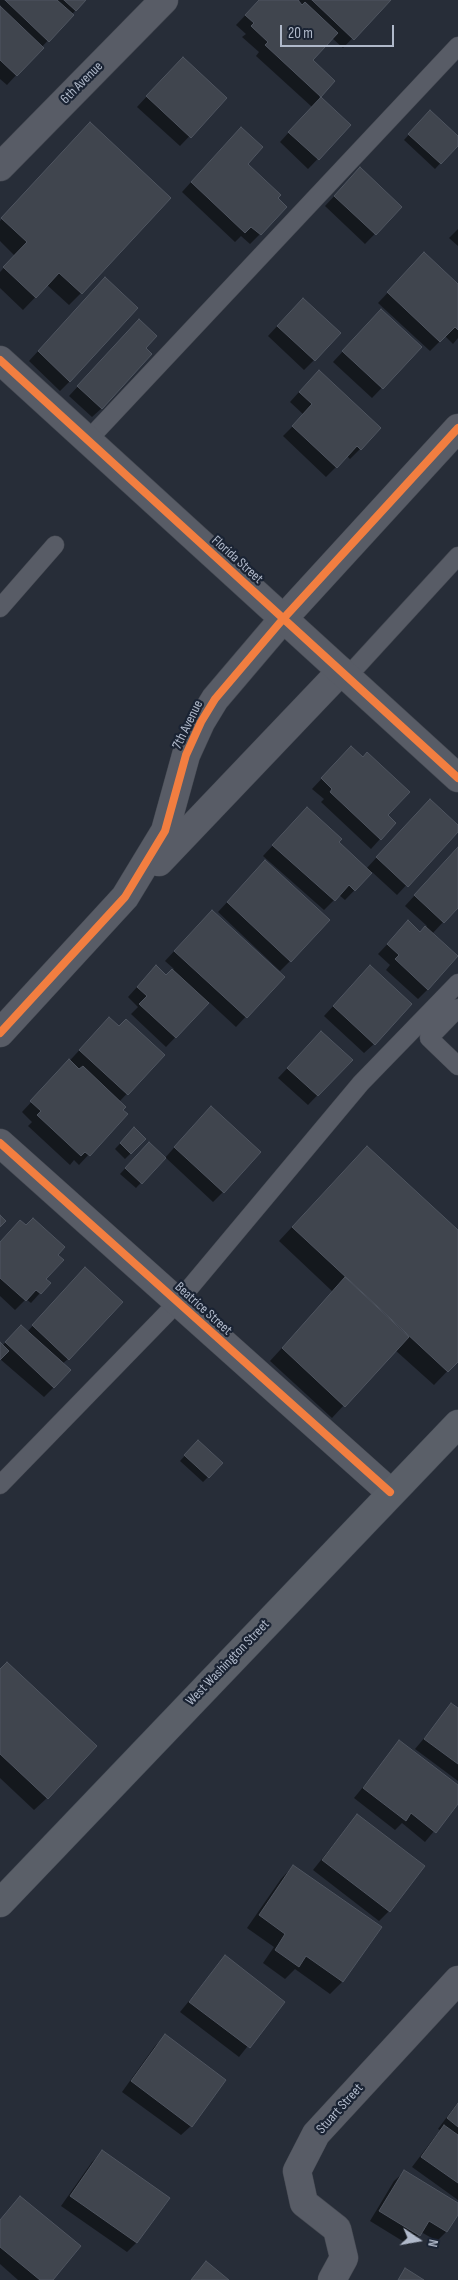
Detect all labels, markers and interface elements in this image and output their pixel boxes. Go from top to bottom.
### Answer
scale bar [283,15,397,47]
text: 20 m [288,24,313,43]
street label: 6th Avenue [57,58,107,108]
street label: Florida Street [208,533,266,587]
street label: 7th Avenue [169,698,207,752]
street label: Beatrice Street [171,1279,235,1339]
street label: West Washington Street [183,1617,273,1709]
street label: Stuart Street [313,2080,367,2138]
north arrow [393,2215,443,2265]
text: N [424,2238,442,2249]

